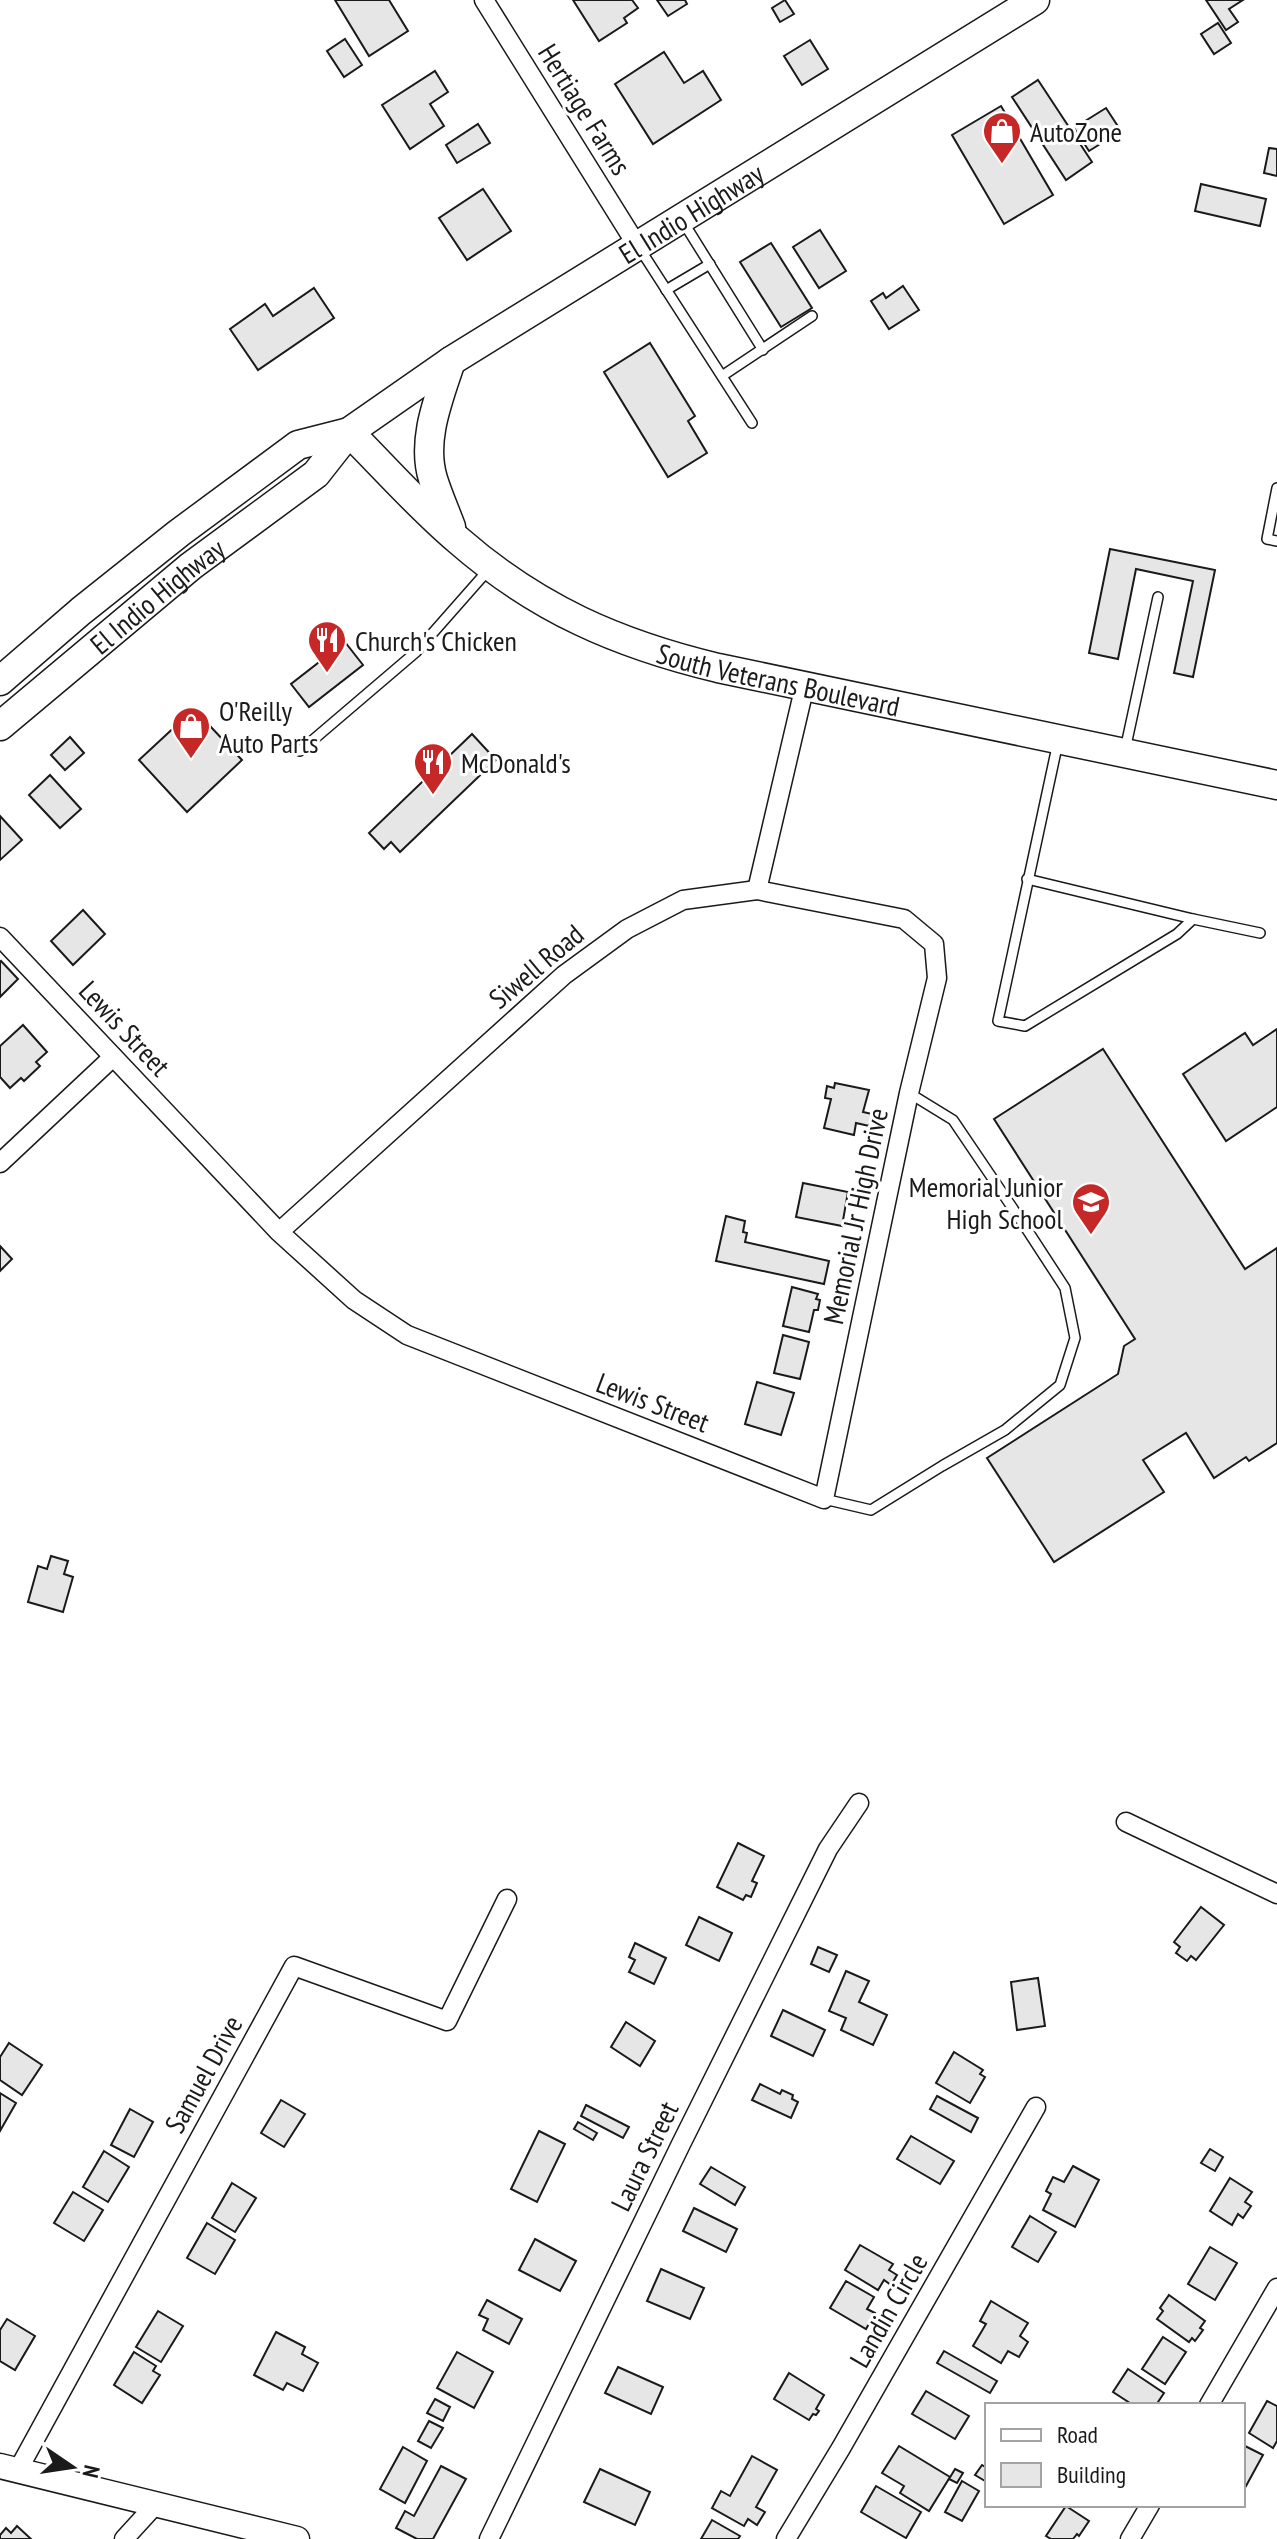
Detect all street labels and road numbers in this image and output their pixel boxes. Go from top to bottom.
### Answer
street label: Hertiage Farms [530,37,640,181]
street label: El Indio Highway [612,154,770,271]
street label: El Indio Highway [82,529,232,662]
street label: South Veterans Boulevard [653,634,903,724]
street label: Siwell Road [481,916,591,1016]
street label: Lewis Street [71,972,179,1084]
street label: Memorial Jr High Drive [814,1105,896,1327]
street label: Lewis Street [591,1364,715,1440]
street label: Samuel Drive [156,2009,250,2139]
street label: Laura Street [602,2095,686,2217]
street label: Landin Circle [841,2246,935,2374]

